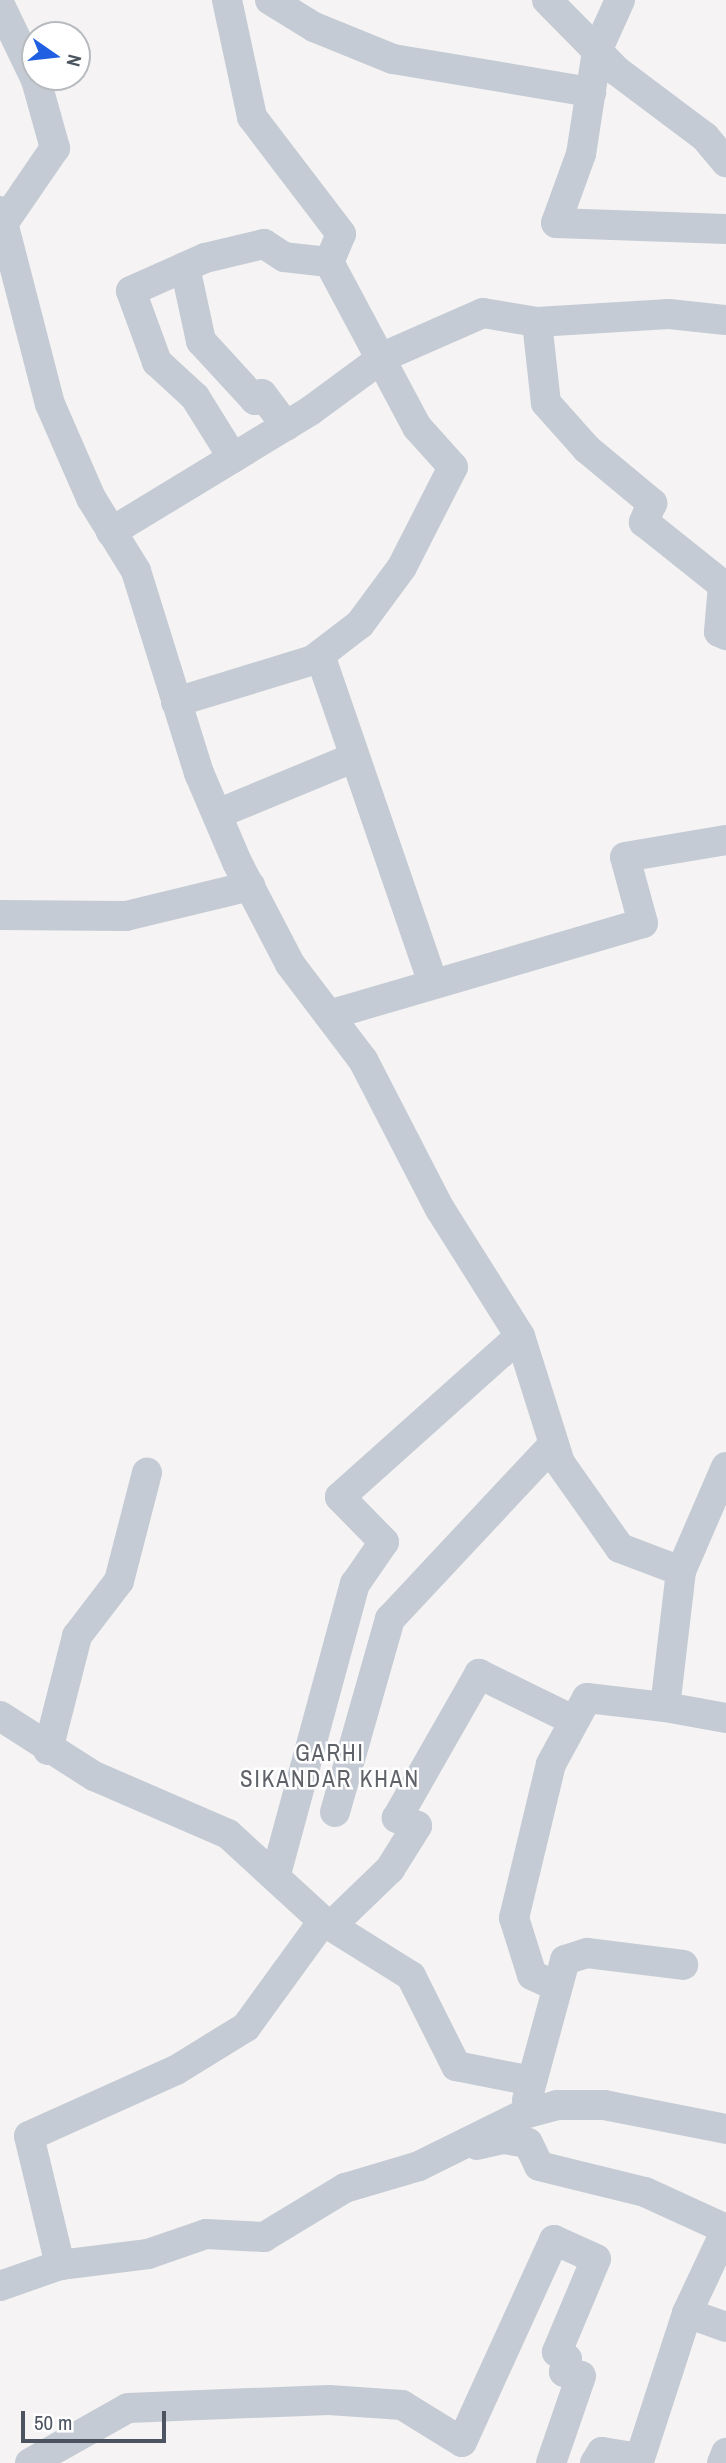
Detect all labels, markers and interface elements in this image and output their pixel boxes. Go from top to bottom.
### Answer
north arrow [21,21,91,91]
text: N [60,52,88,69]
district label: GARHI SIKANDAR KHAN [242,1739,418,1793]
scale bar [24,2396,170,2440]
text: 50 m [34,2408,72,2437]

